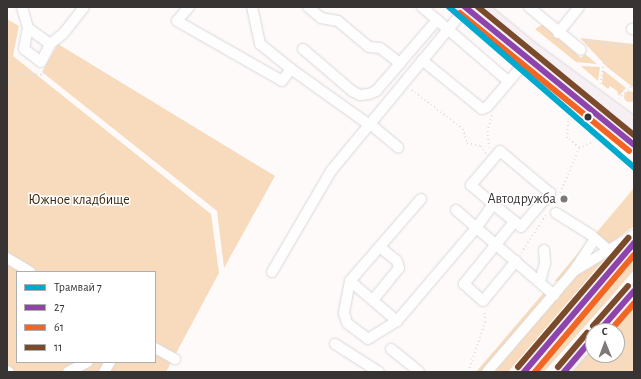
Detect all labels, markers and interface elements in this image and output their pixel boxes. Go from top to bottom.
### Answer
unlabelled marker [583,112,593,122]
place label: Автодружба [487,191,556,207]
park label: Южное кладбище [28,192,130,208]
marker: Автодружба [559,194,569,204]
legend [16,271,156,363]
text: Трамвай 7 [54,281,102,293]
text: 27 [54,301,64,313]
text: 61 [54,321,64,333]
north arrow [585,323,625,363]
text: С [602,326,608,337]
text: 11 [54,341,62,353]

